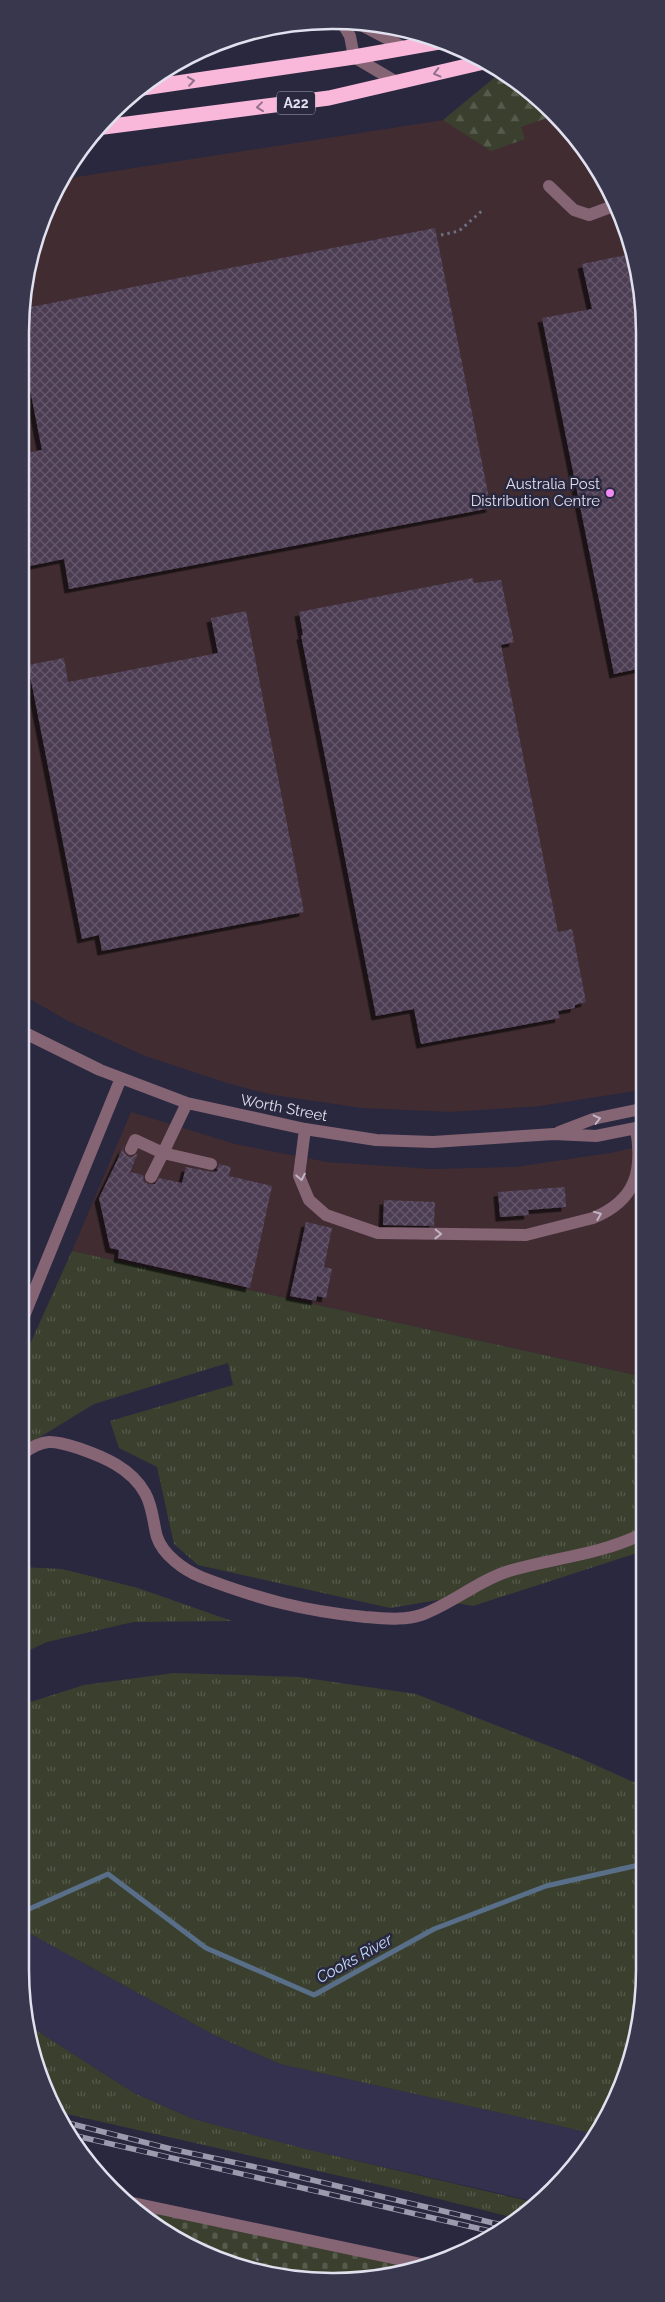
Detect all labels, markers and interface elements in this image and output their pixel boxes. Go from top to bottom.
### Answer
one-way arrow [433,68,441,78]
one-way arrow [188,76,196,87]
road number: A22 [277,92,315,115]
one-way arrow [256,101,264,112]
place label: Australia Post Distribution Centre [471,475,600,510]
marker: Australia Post Distribution Centre [604,487,616,499]
street label: Worth Street [239,1091,329,1125]
one-way arrow [592,1114,601,1125]
one-way arrow [295,1173,305,1182]
one-way arrow [593,1211,602,1222]
one-way arrow [434,1229,442,1239]
water label: Cooks River [313,1930,396,1987]

